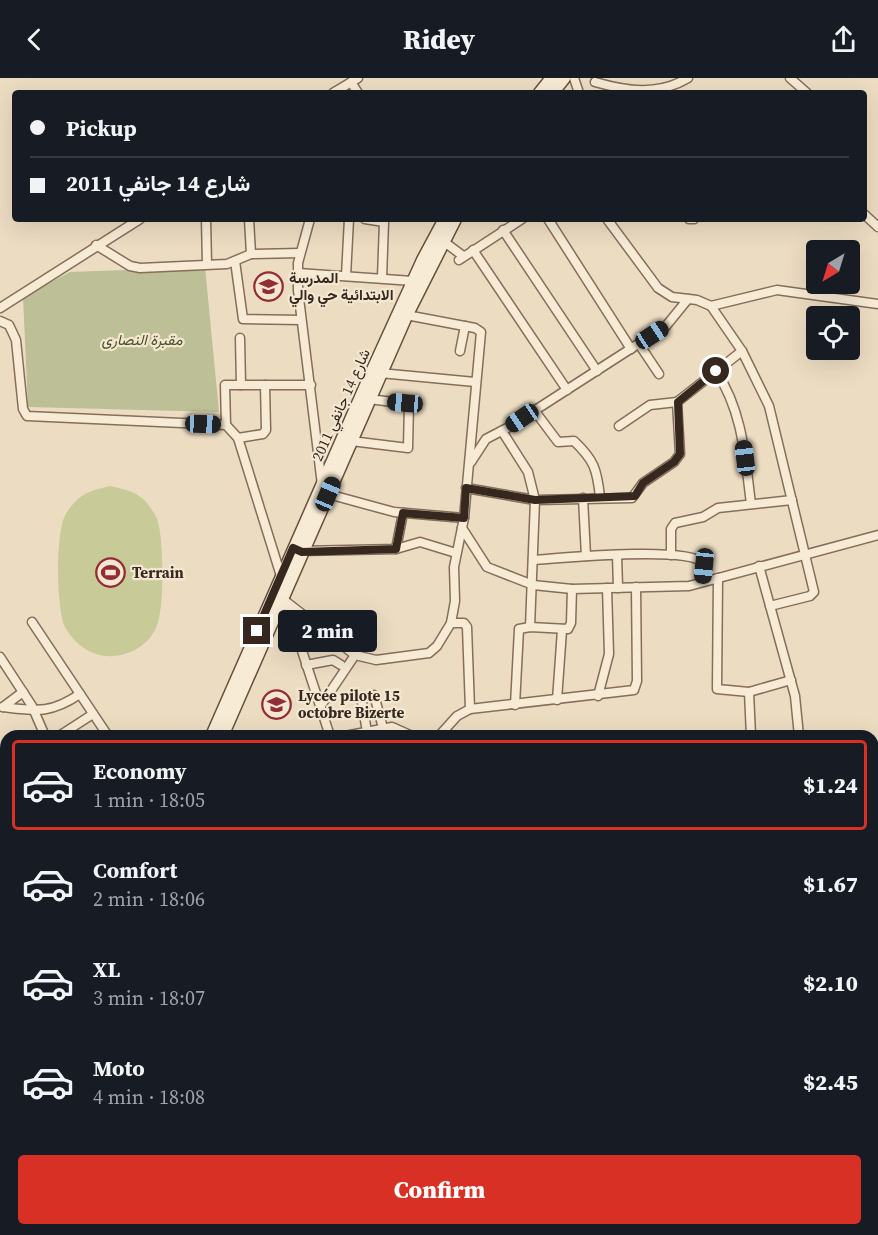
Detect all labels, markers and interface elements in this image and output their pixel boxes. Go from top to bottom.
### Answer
text: Ridey [403,21,475,58]
icon: back [18,23,51,56]
icon: share [827,23,860,56]
text: Pickup [66,113,137,143]
text: شارع 14 جانفي 2011 [66,168,250,198]
north arrow [806,240,860,294]
map controls [806,240,860,360]
place label: المدرسة الابتدائية حي والي [289,267,394,308]
school or university icon: المدرسة الابتدائية حي والي [252,271,284,303]
button: locate [806,306,860,360]
car [632,318,672,352]
park label: مقبرة النصارى [101,329,184,350]
street label: شارع 14 جانفي 2011 [306,345,378,466]
route start [702,357,729,384]
car [386,392,424,414]
car [502,400,542,436]
car [185,414,221,434]
car [734,439,756,477]
car [313,474,343,514]
car [693,547,715,585]
sports icon: Terrain [95,557,127,589]
place label: Terrain [132,562,184,583]
callout: 2 min [278,610,377,652]
route end [243,617,270,644]
text: 2 min [301,617,354,645]
place label: Lycée pilote 15 octobre Bizerte [298,685,404,723]
school or university icon: Lycée pilote 15 octobre Bizerte [261,689,293,721]
text: Economy [93,756,187,786]
icon: car [21,758,75,812]
text: $1.24 [803,770,858,800]
text: 1 min · 18:05 [93,786,205,814]
text: Comfort [93,855,177,885]
icon: car [21,857,75,911]
text: $1.67 [803,869,858,899]
text: 2 min · 18:06 [93,885,205,913]
text: XL [93,954,120,984]
icon: car [21,956,75,1010]
text: $2.10 [803,968,858,998]
text: 3 min · 18:07 [93,984,205,1012]
text: Moto [93,1053,145,1083]
icon: car [21,1055,75,1109]
text: $2.45 [803,1067,858,1097]
text: 4 min · 18:08 [93,1083,205,1111]
button: Confirm [18,1155,861,1224]

